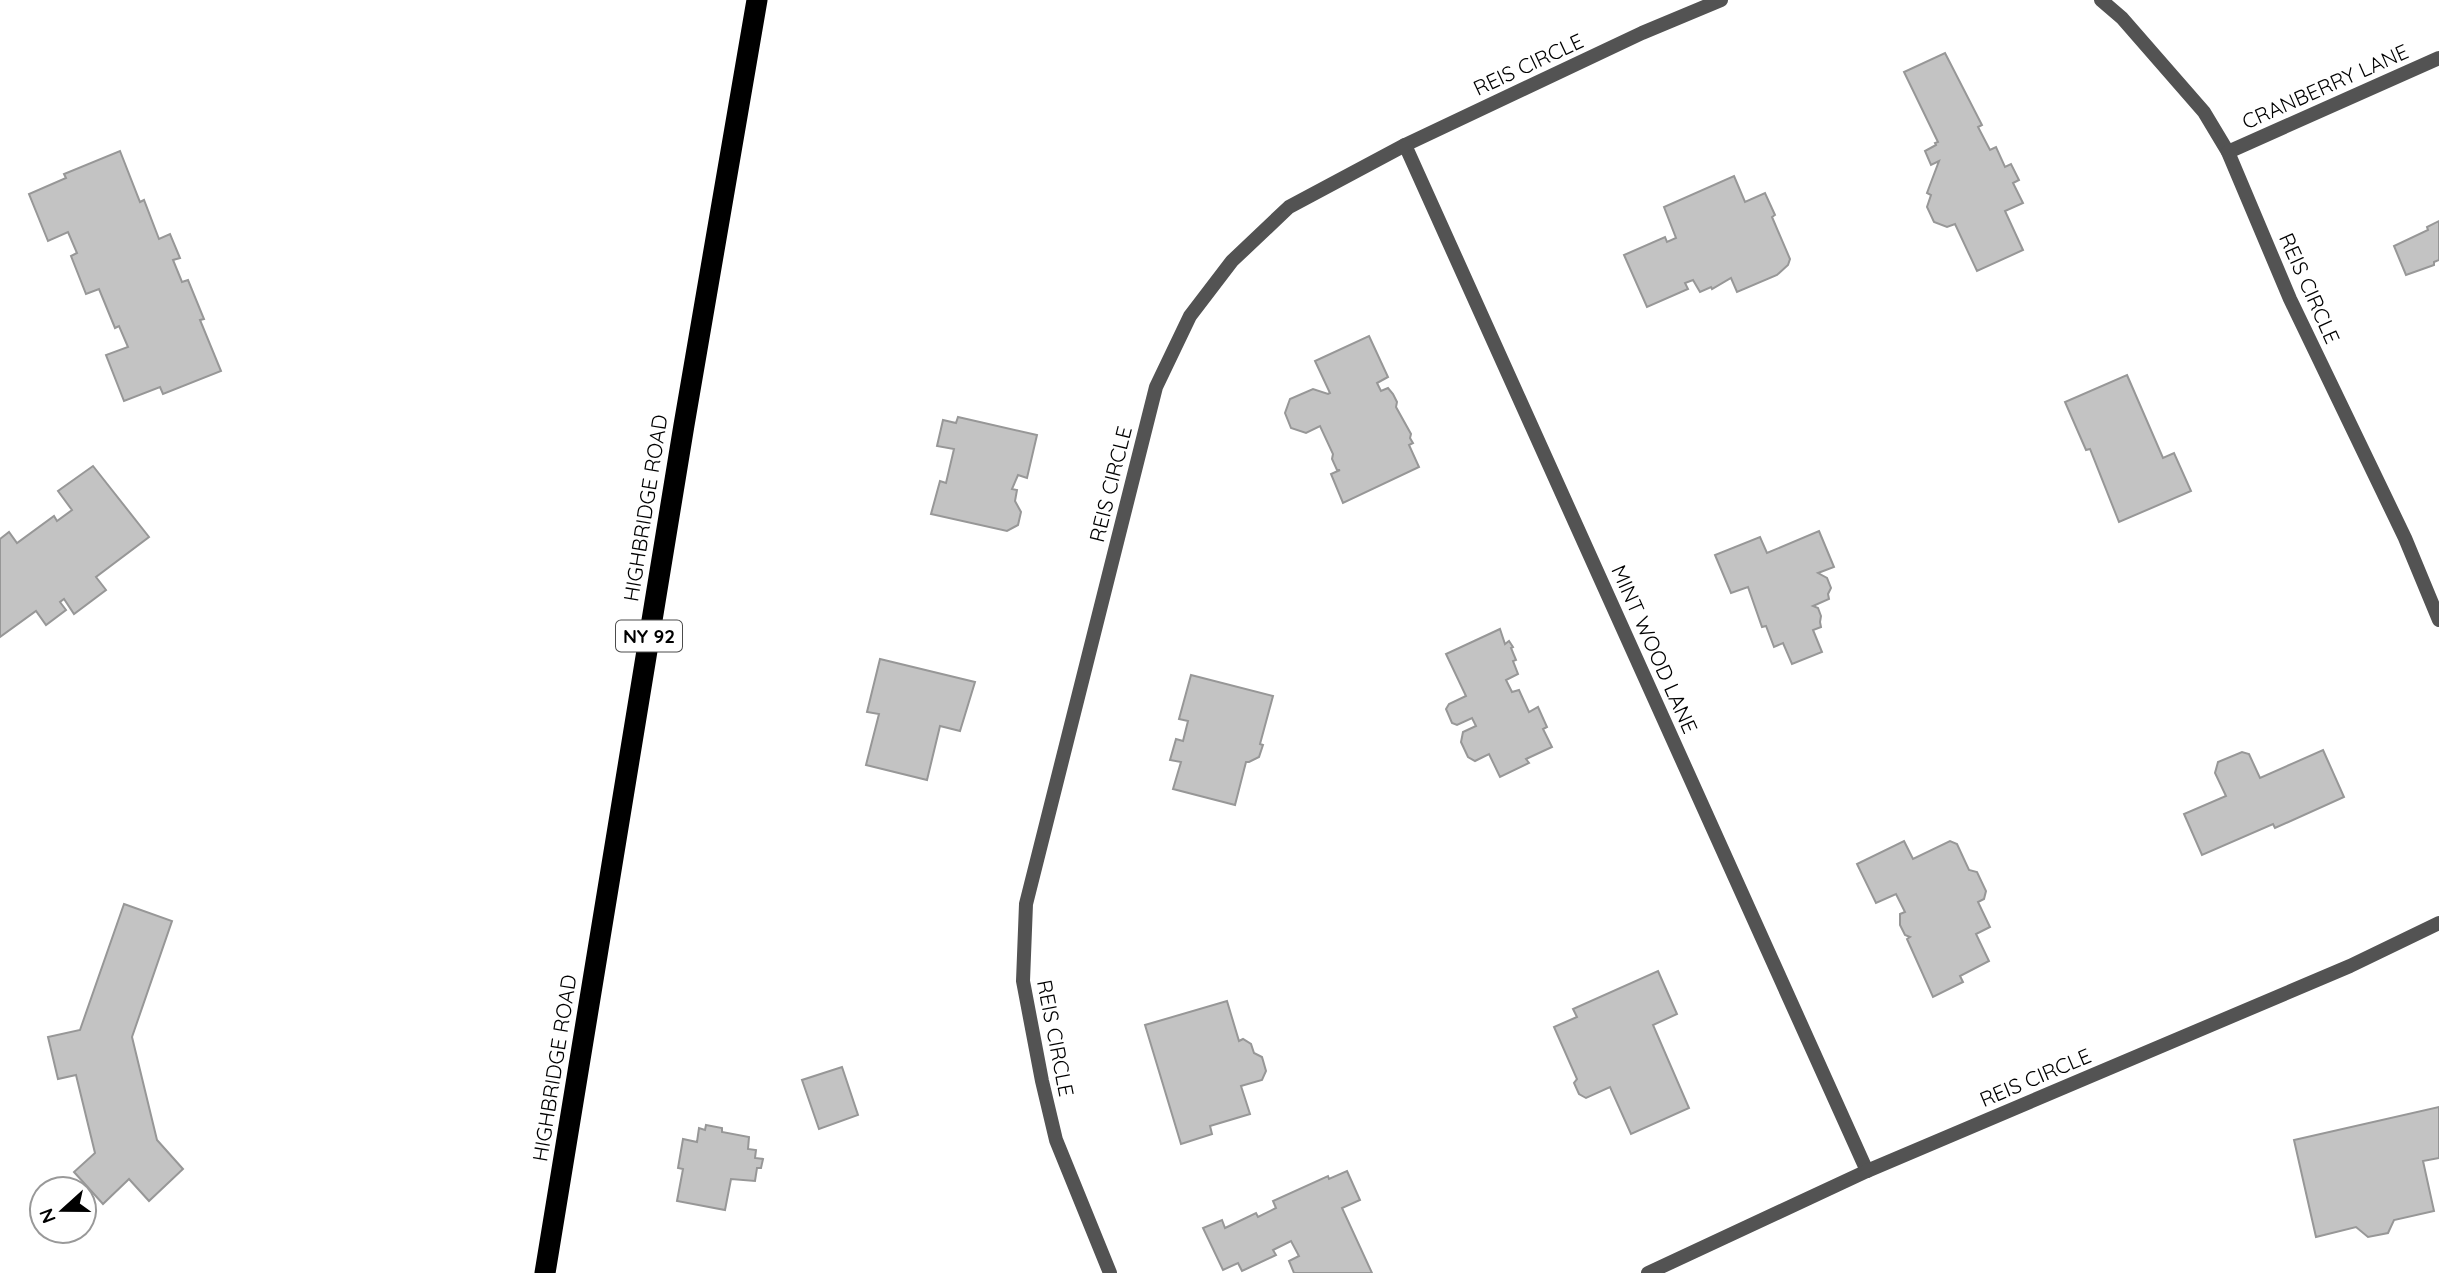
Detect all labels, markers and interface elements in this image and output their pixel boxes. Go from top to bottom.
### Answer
street label: REIS CIRCLE [1469,27,1587,101]
street label: CRANBERRY LANE [2238,38,2412,134]
street label: REIS CIRCLE [2274,229,2346,347]
street label: HIGHBRIDGE ROAD [617,413,673,603]
street label: REIS CIRCLE [1083,423,1137,545]
street label: MINT WOOD LANE [1606,561,1704,737]
road number: NY 92 [616,621,682,652]
street label: HIGHBRIDGE ROAD [526,973,582,1163]
street label: REIS CIRCLE [1032,977,1080,1099]
street label: REIS CIRCLE [1975,1042,2095,1112]
north arrow [28,1175,98,1245]
text: N [33,1205,61,1227]

